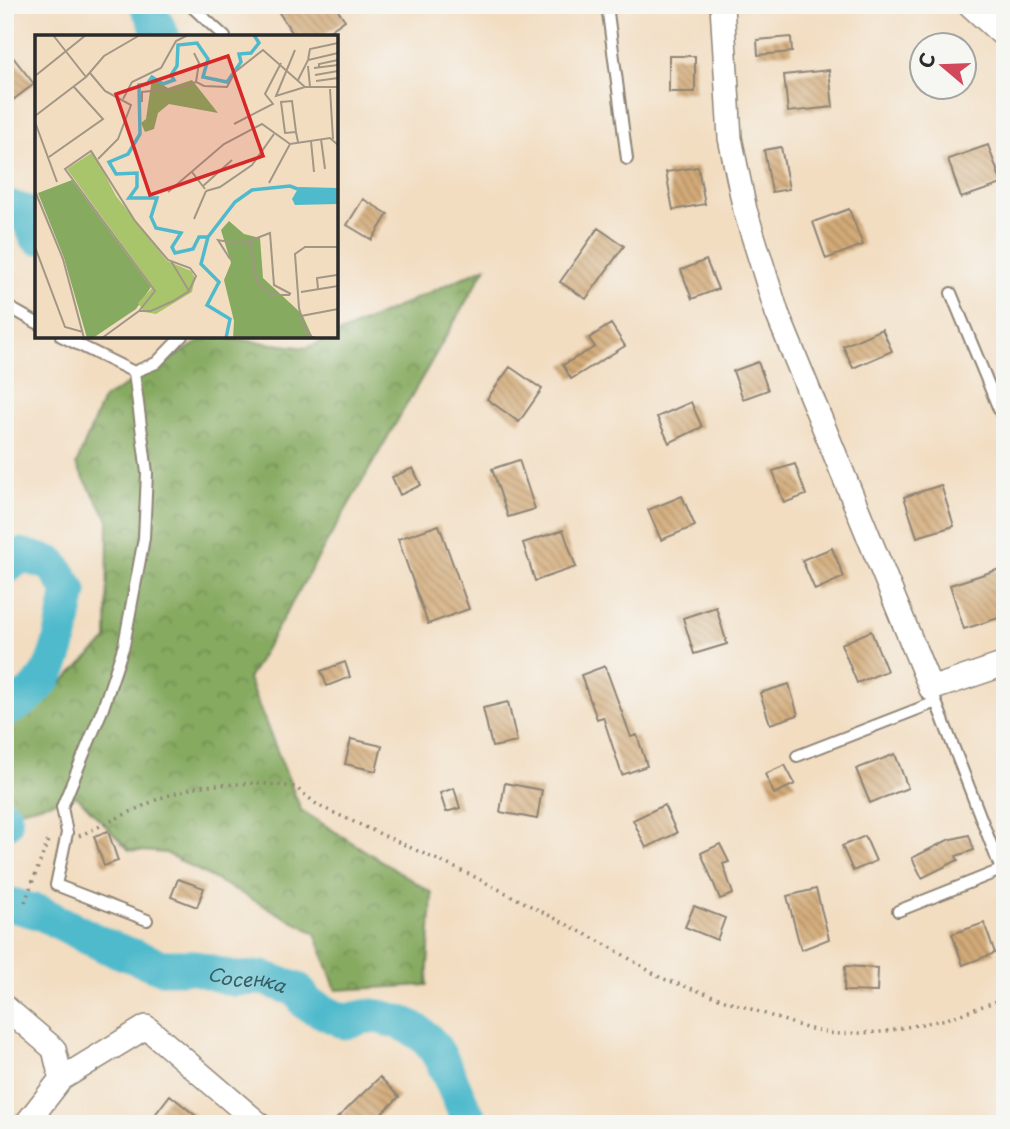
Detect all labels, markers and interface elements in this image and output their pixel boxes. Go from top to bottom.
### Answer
north arrow [908,32,978,102]
inset map [35,35,338,338]
text: С [910,49,942,71]
water label: Сосенка [205,958,291,999]

